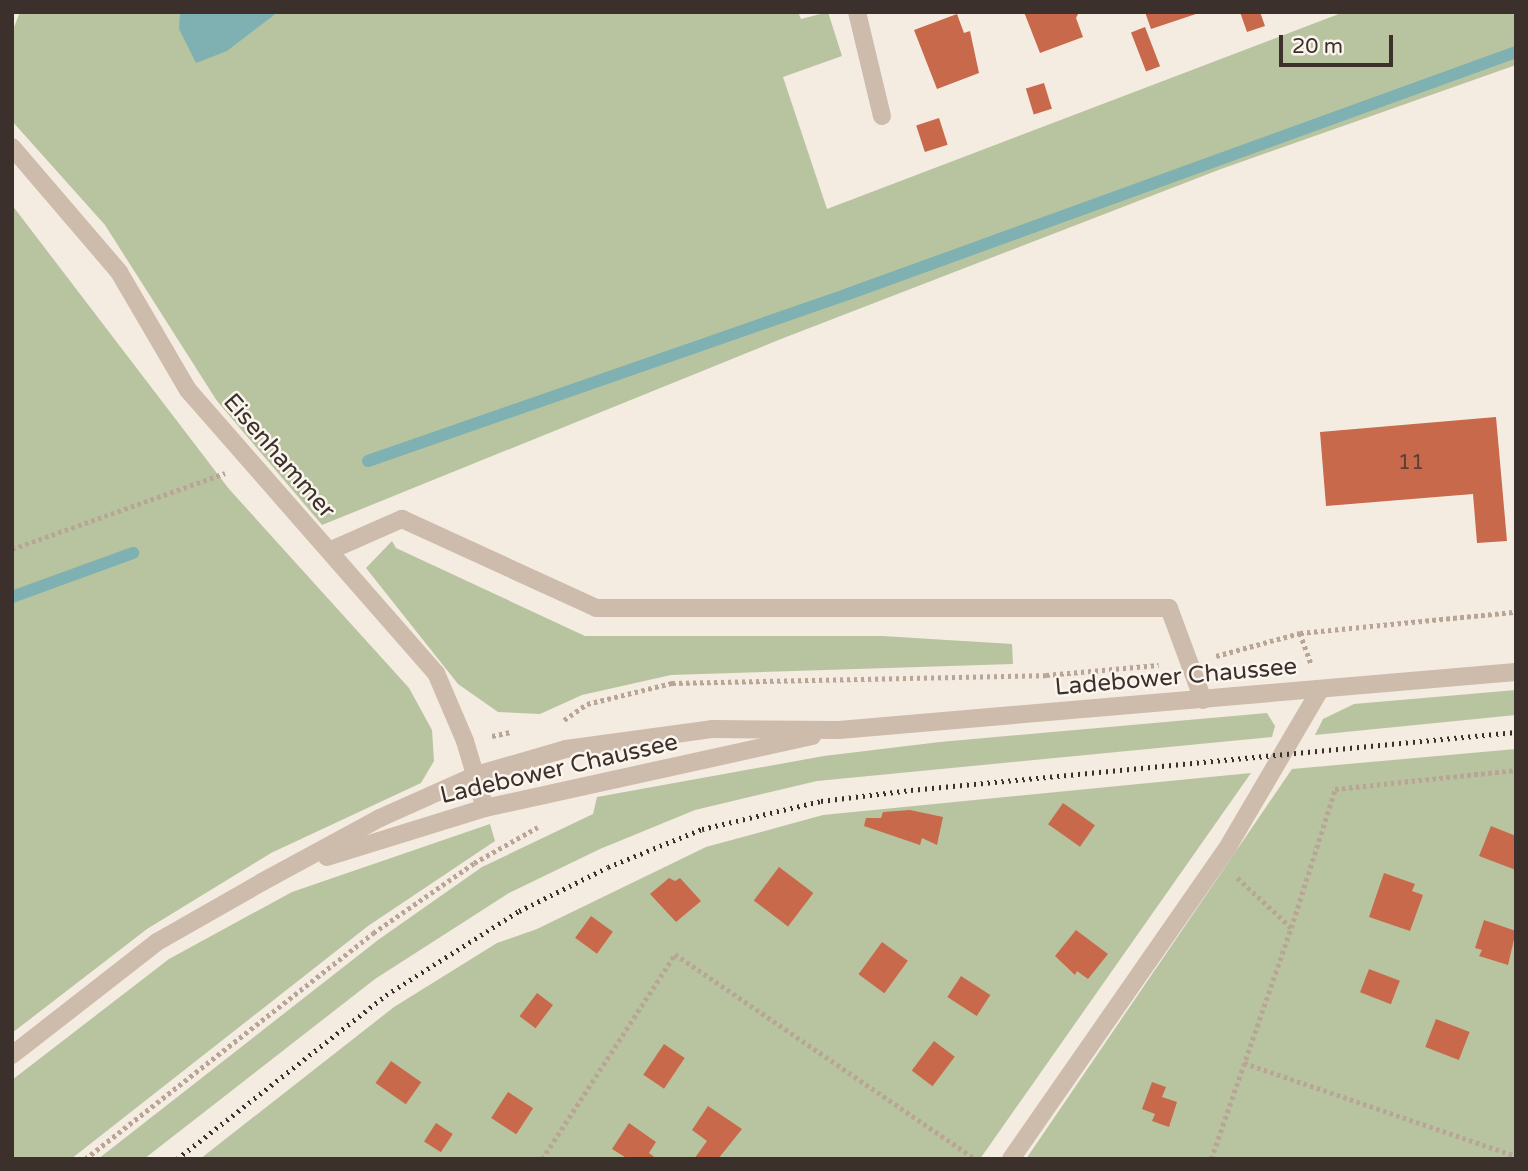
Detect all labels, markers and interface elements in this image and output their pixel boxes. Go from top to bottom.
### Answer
scale bar [1283,21,1397,65]
text: 20 m [1292,34,1343,59]
street label: Eisenhammer [217,388,341,524]
house number: 11 [1398,450,1424,476]
street label: Ladebower Chaussee [1054,652,1298,702]
street label: Ladebower Chaussee [437,728,681,810]

